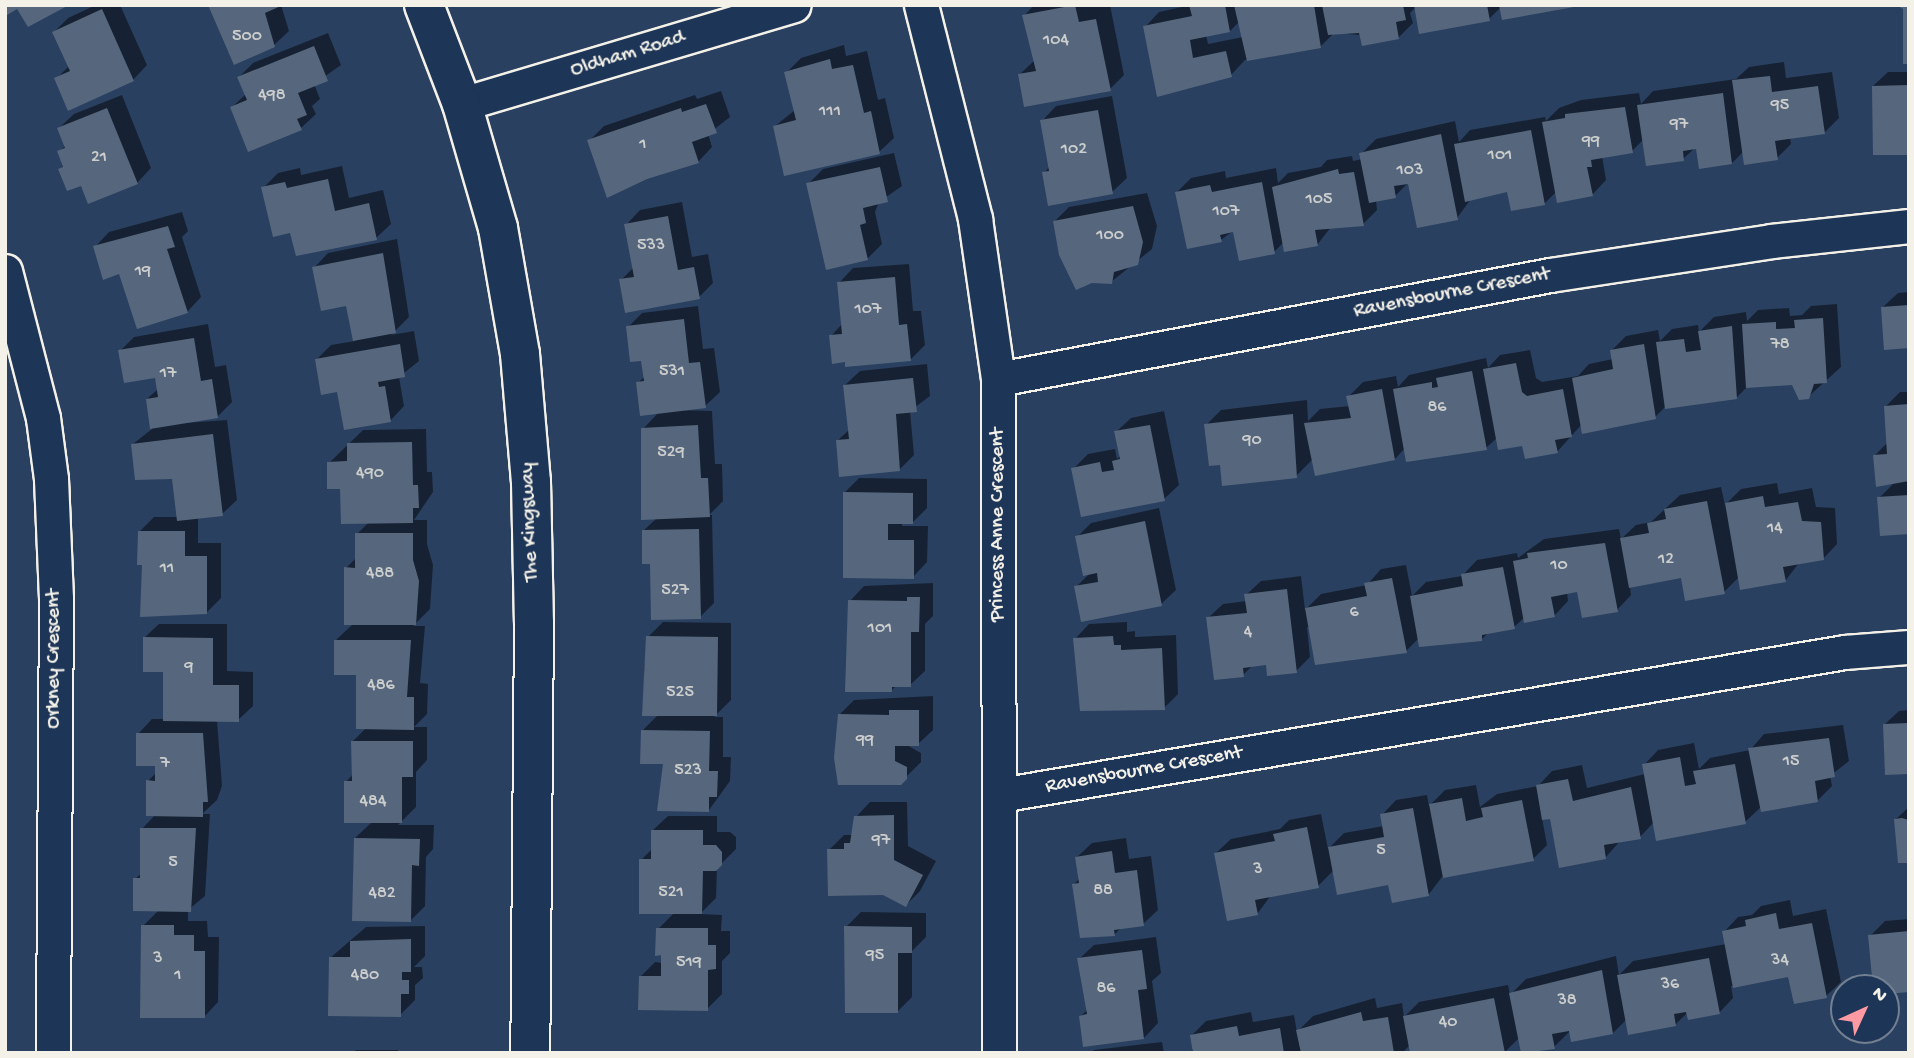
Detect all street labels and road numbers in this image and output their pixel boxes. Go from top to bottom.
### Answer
street label: Oldham Road [568,26,688,84]
street label: Ravensbourne Crescent [1352,263,1552,325]
street label: Princess Anne Crescent [986,428,1012,622]
street label: The Kingsway [516,462,546,582]
street label: Orkney Crescent [42,589,68,729]
street label: Ravensbourne Crescent [1044,741,1244,801]

